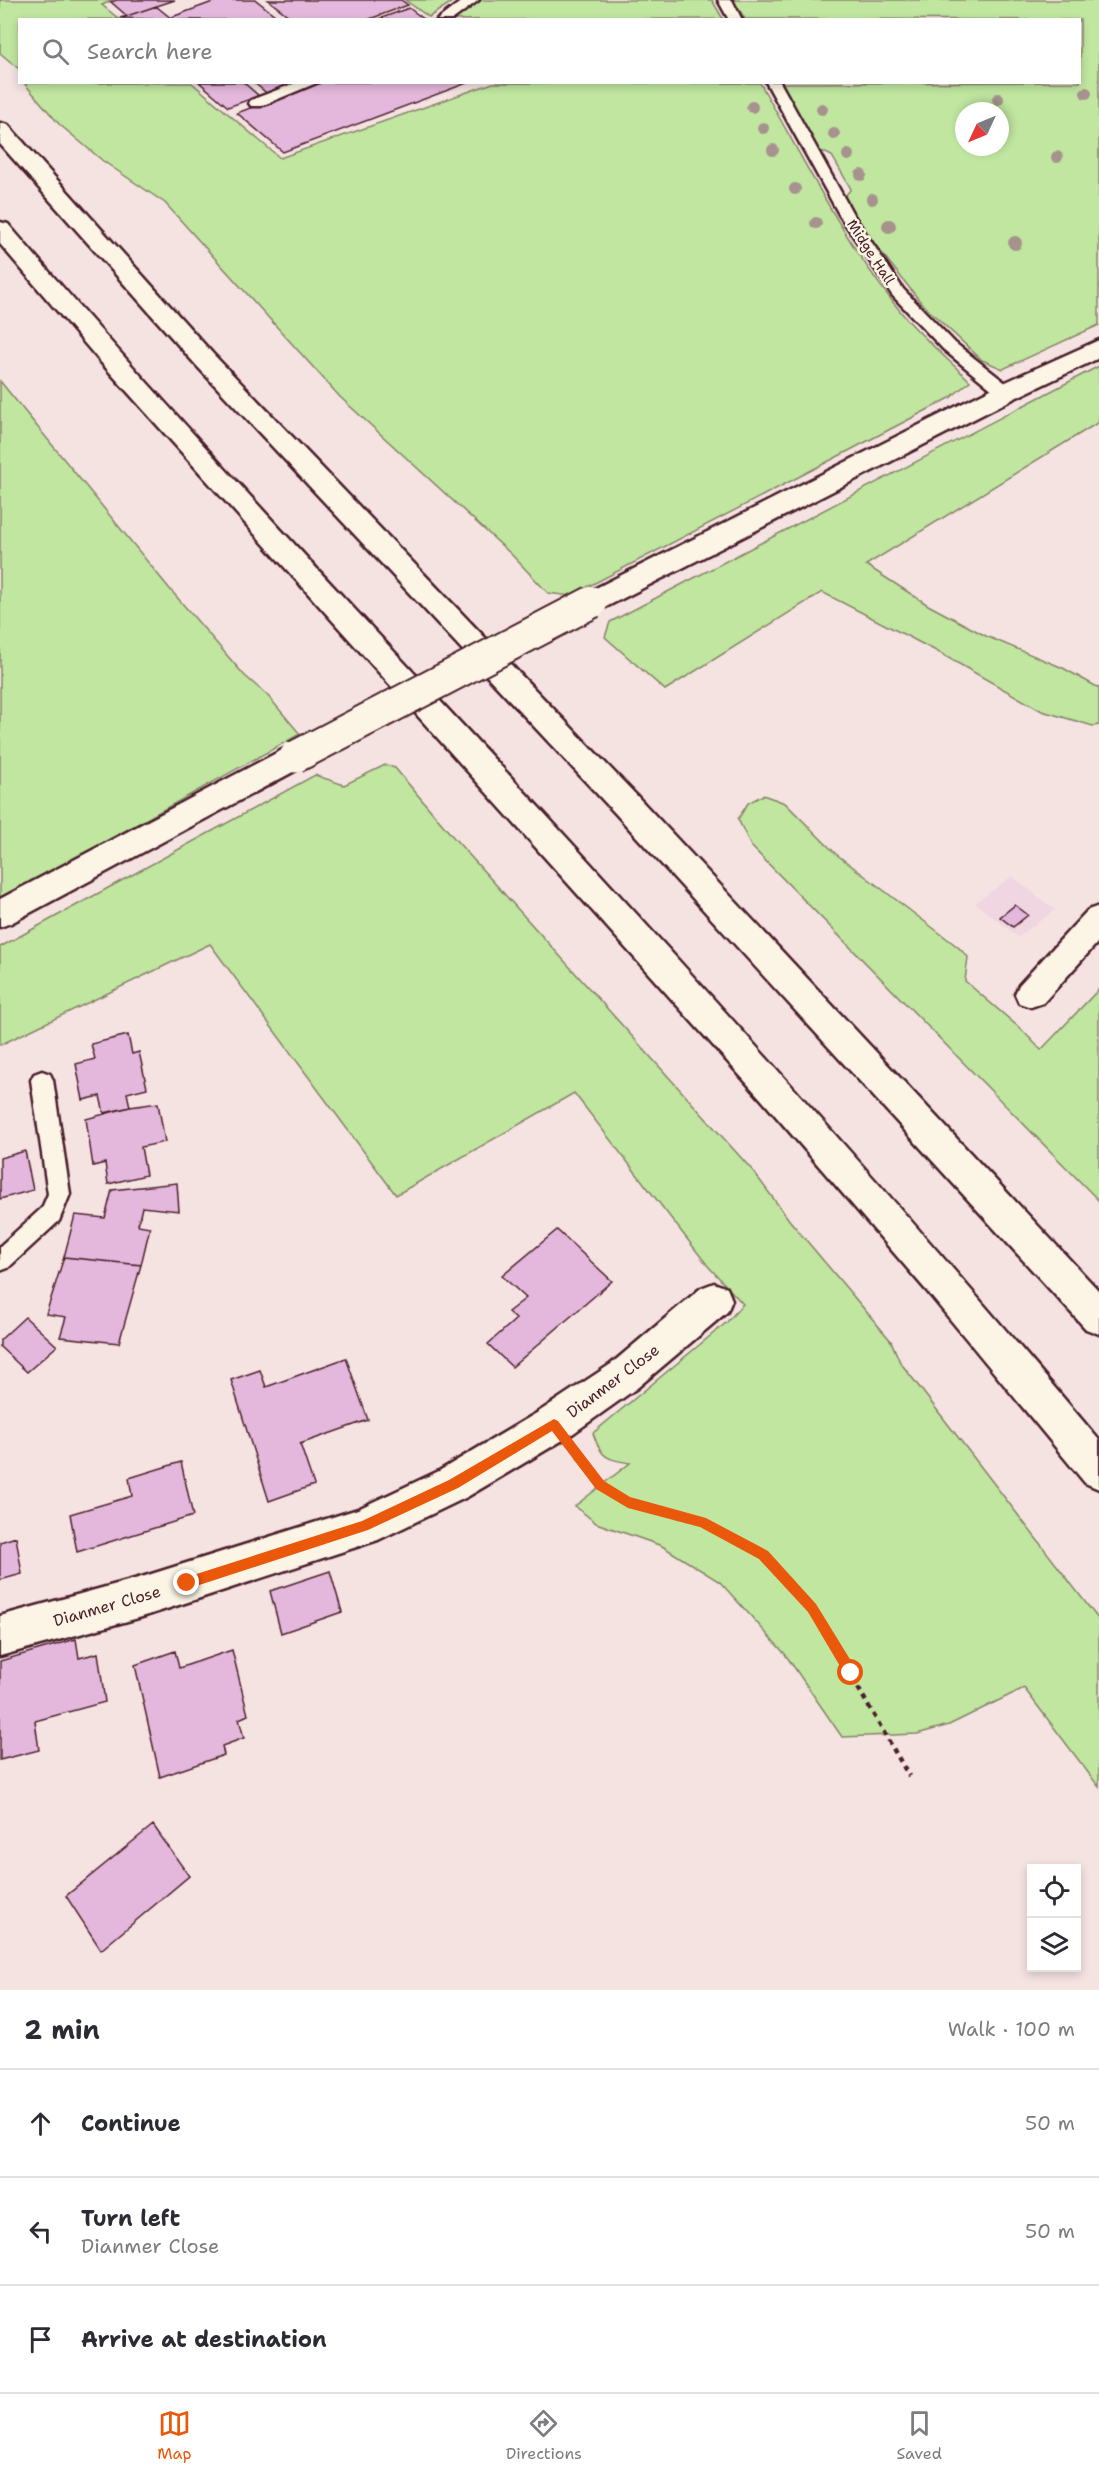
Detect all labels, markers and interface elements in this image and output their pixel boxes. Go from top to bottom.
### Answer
search box [18,18,1081,84]
icon: search [39,35,72,68]
text: Search here [87,37,213,66]
north arrow [955,102,1009,156]
street label: Midge Hall [843,216,899,289]
street label: Dianmer Close [562,1339,664,1423]
route end [173,1569,199,1595]
street label: Dianmer Close [51,1581,163,1631]
route start [837,1659,863,1685]
map controls [1027,1864,1081,1972]
button: locate [1027,1864,1081,1918]
button: layers [1027,1918,1081,1972]
text: 2 min [24,2012,100,2047]
text: Walk · 100 m [948,2016,1075,2042]
icon: ahead [24,2107,57,2140]
text: Continue [81,2109,181,2138]
text: 50 m [1025,2110,1075,2136]
text: Turn left [81,2204,180,2233]
icon: left [24,2215,57,2248]
text: 50 m [1025,2218,1075,2244]
text: Dianmer Close [81,2233,219,2259]
icon: arrive [24,2323,57,2356]
text: Arrive at destination [81,2325,327,2354]
tab: Map [157,2407,191,2464]
tab: Directions [506,2407,582,2464]
tab: Saved [896,2407,942,2464]

